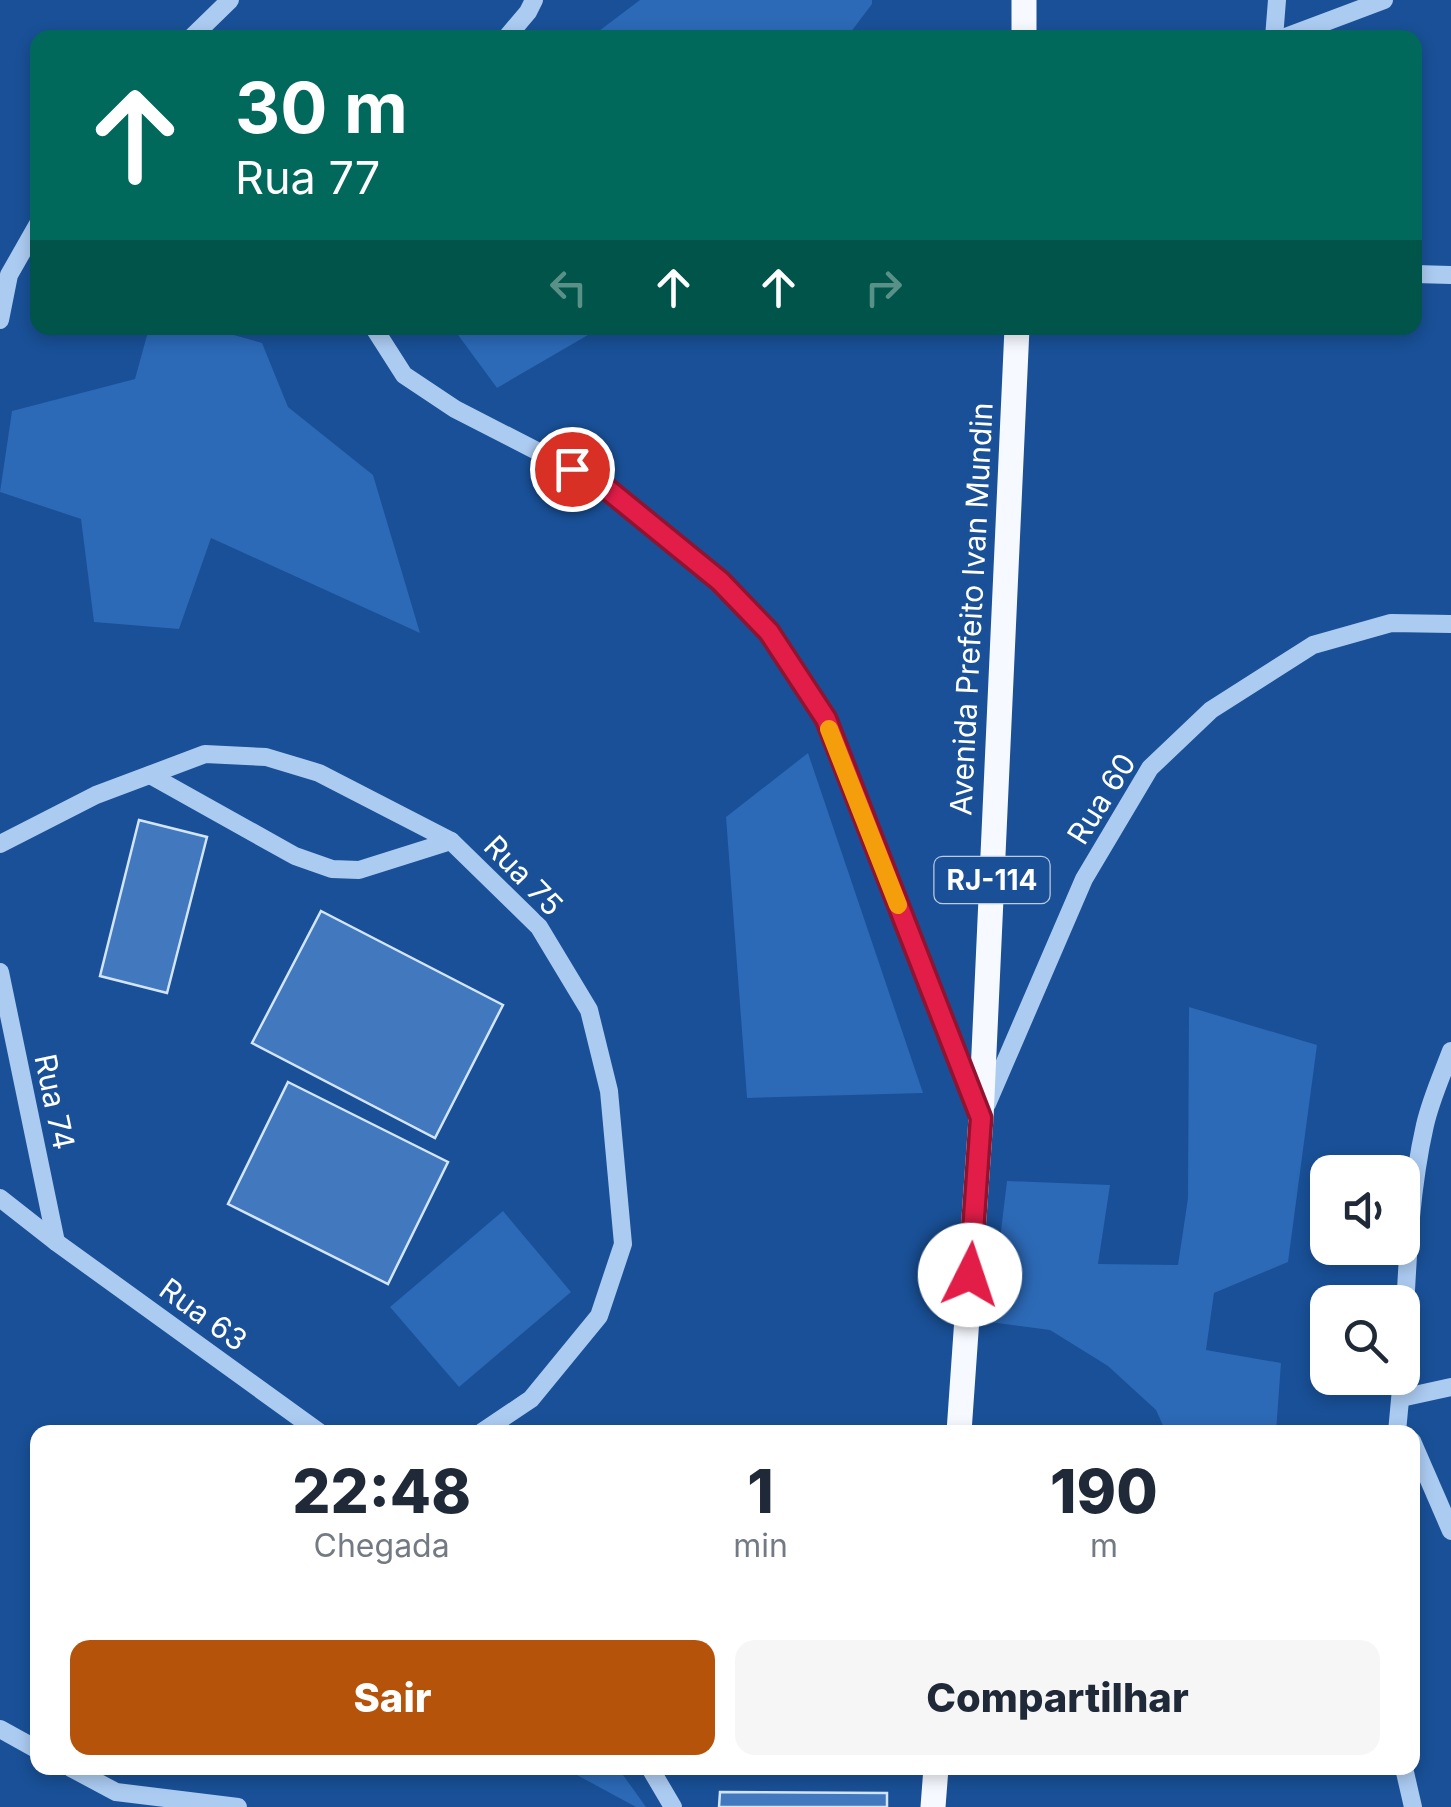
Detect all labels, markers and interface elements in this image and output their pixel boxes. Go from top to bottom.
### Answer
text: 30 m [235,65,408,150]
icon: ahead [70,70,200,200]
text: Rua 77 [235,150,380,205]
icon: left [541,260,596,315]
icon: ahead [646,260,701,315]
icon: ahead [751,260,806,315]
icon: right [856,260,911,315]
street label: Avenida Prefeito Ivan Mundin [942,402,1000,816]
pin [530,427,615,512]
icon: arrive [545,442,600,497]
street label: Rua 60 [1059,747,1143,850]
street label: Rua 75 [477,828,570,923]
road number: RJ-114 [934,857,1050,903]
street label: Rua 74 [27,1051,83,1153]
map controls [1310,1155,1420,1395]
button: sound [1310,1155,1420,1265]
position arrow [918,1223,1022,1327]
street label: Rua 63 [153,1270,254,1358]
button: search [1310,1285,1420,1395]
text: 22:48 [292,1455,471,1527]
text: 1 [747,1455,774,1527]
text: 190 [1050,1455,1158,1527]
text: Chegada [314,1526,450,1565]
text: min [733,1526,788,1565]
text: m [1090,1526,1118,1565]
button: Sair [70,1640,715,1755]
button: Compartilhar [735,1640,1380,1755]

